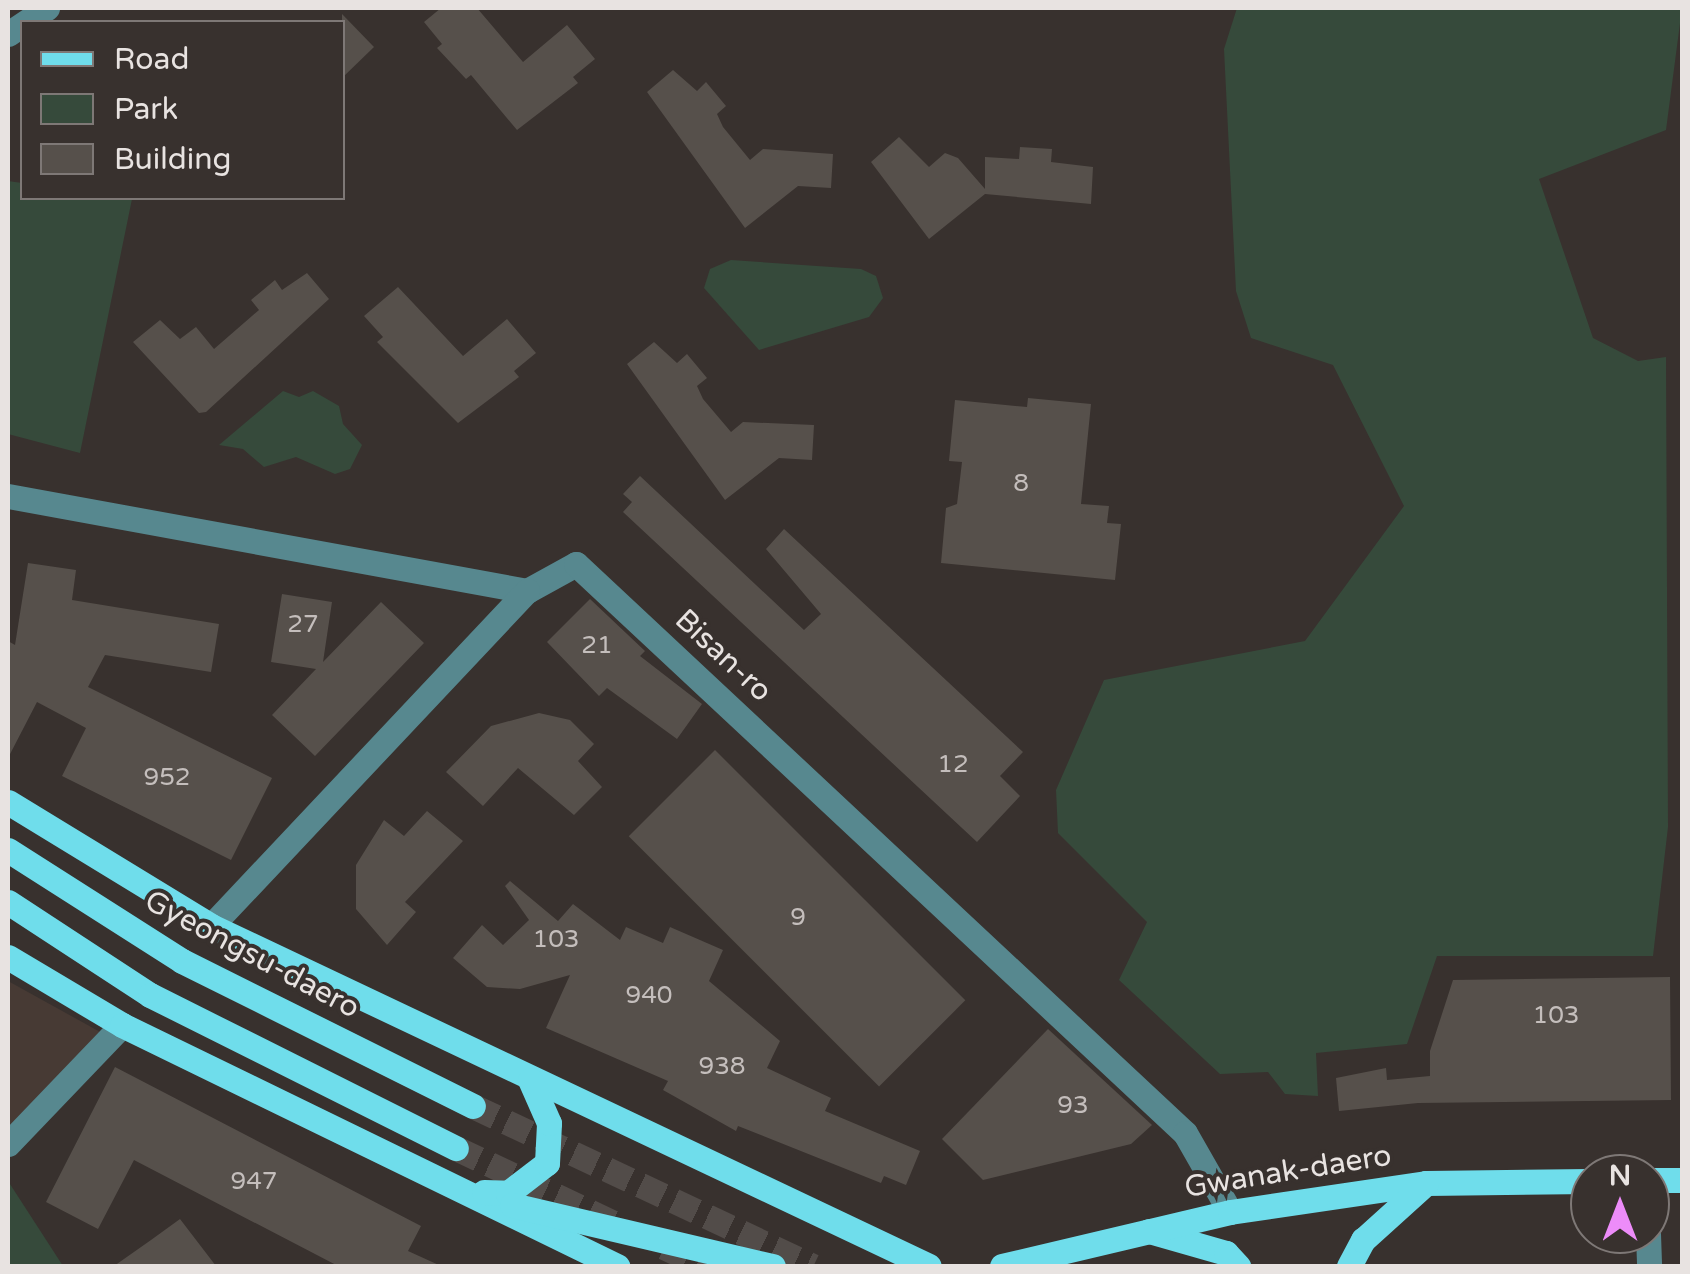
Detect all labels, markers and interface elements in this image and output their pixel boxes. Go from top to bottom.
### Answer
legend [20,20,345,200]
text: Road [114,41,189,78]
text: Park [114,91,178,128]
text: Building [114,141,231,178]
house number: 8 [1013,468,1029,498]
street label: Bisan-ro [667,602,779,710]
house number: 27 [287,609,319,639]
house number: 21 [581,630,613,660]
house number: 12 [937,749,969,779]
house number: 952 [143,762,191,792]
street label: Gyeongsu-daero [138,883,366,1027]
house number: 9 [790,902,806,932]
house number: 103 [532,924,580,954]
house number: 940 [625,980,673,1010]
house number: 103 [1532,1000,1580,1030]
house number: 938 [698,1051,746,1081]
house number: 93 [1057,1090,1089,1120]
street label: Gwanak-daero [1182,1138,1394,1206]
north arrow [1570,1154,1670,1254]
text: N [1609,1159,1631,1193]
house number: 947 [230,1166,278,1196]

